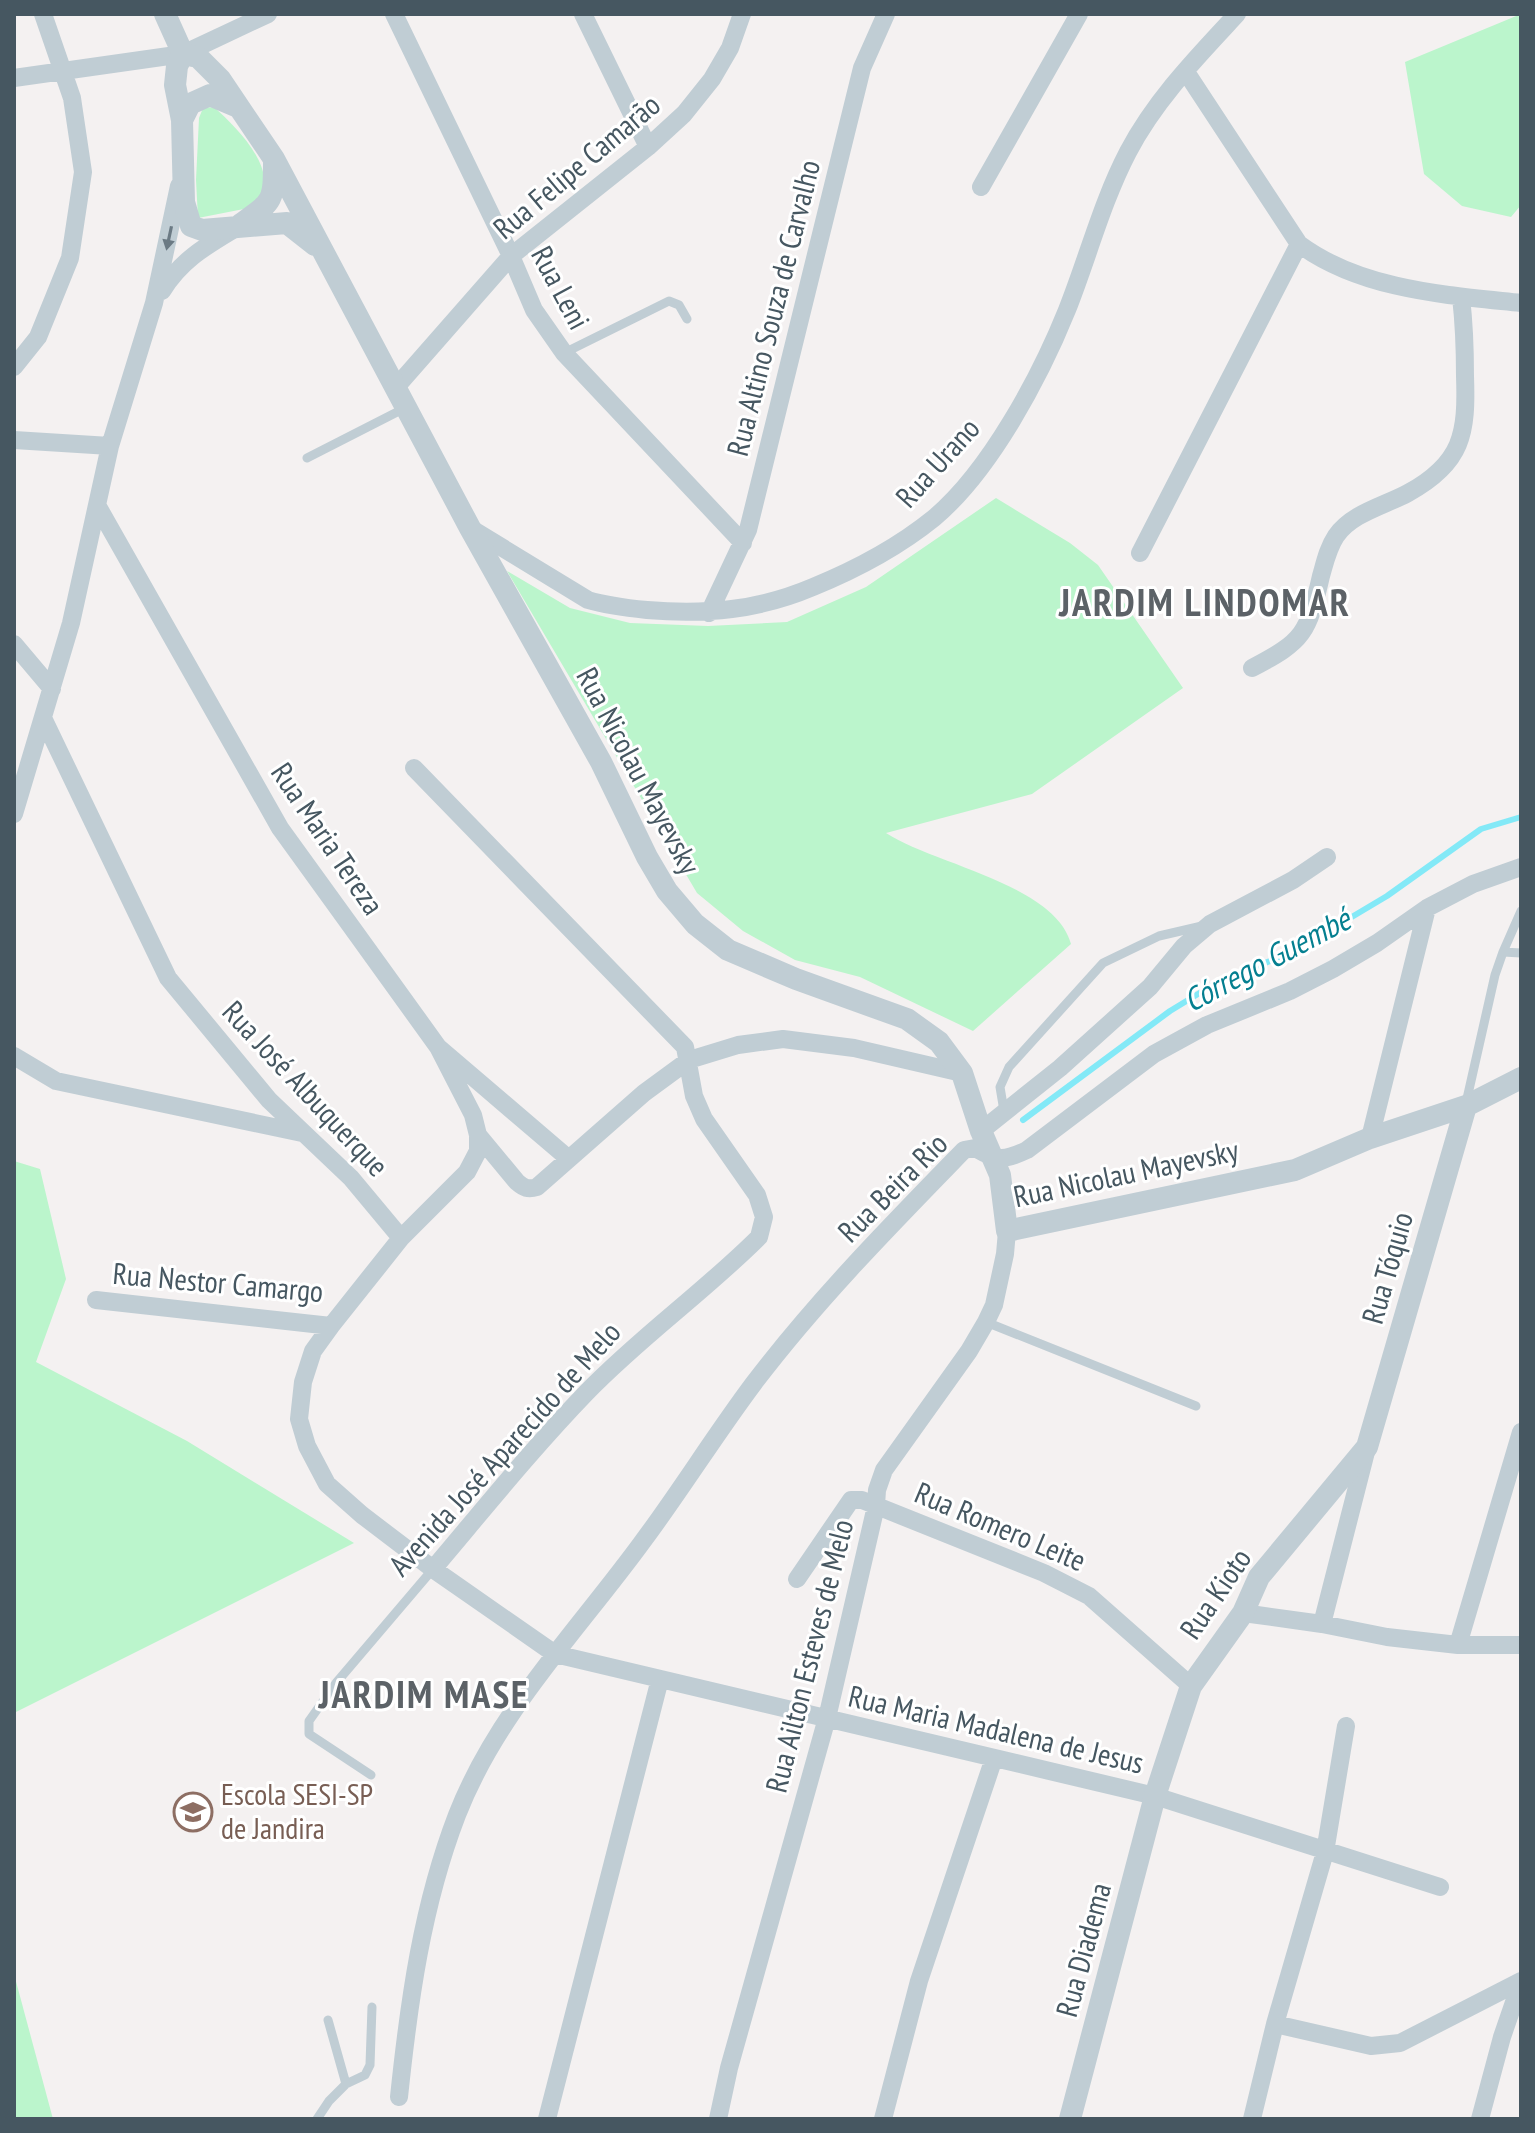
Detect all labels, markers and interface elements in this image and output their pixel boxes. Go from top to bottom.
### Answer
street label: Rua Felipe Camarão [485,85,667,247]
street label: Rua Altino Souza de Carvalho [717,156,828,460]
one-way arrow [162,225,175,250]
street label: Rua Leni [523,239,599,336]
street label: Rua Urano [886,409,987,515]
district label: JARDIM LINDOMAR [1058,577,1351,626]
street label: Rua Nicolau Mayevsky [568,660,711,881]
street label: Rua Maria Tereza [263,755,393,922]
water label: Córrego Guembé [1176,896,1360,1021]
street label: Rua José Albuquerque [215,992,398,1184]
street label: Rua Beira Rio [829,1124,955,1250]
street label: Rua Nicolau Mayevsky [1010,1130,1242,1215]
street label: Rua Tóquio [1352,1207,1421,1328]
street label: Rua Nestor Camargo [111,1253,325,1310]
street label: Avenida José Aparecido de Melo [379,1313,628,1583]
street label: Rua Romero Leite [909,1472,1092,1579]
street label: Rua Ailton Esteves de Melo [756,1515,861,1796]
street label: Rua Kioto [1170,1540,1259,1646]
district label: JARDIM MASE [318,1669,529,1718]
street label: Rua Maria Madalena de Jesus [845,1676,1148,1781]
place label: Escola SESI-SP de Jandira [221,1774,373,1847]
school or university icon: Escola SESI-SP de Jandira [172,1791,214,1833]
street label: Rua Diadema [1046,1878,1119,2021]

